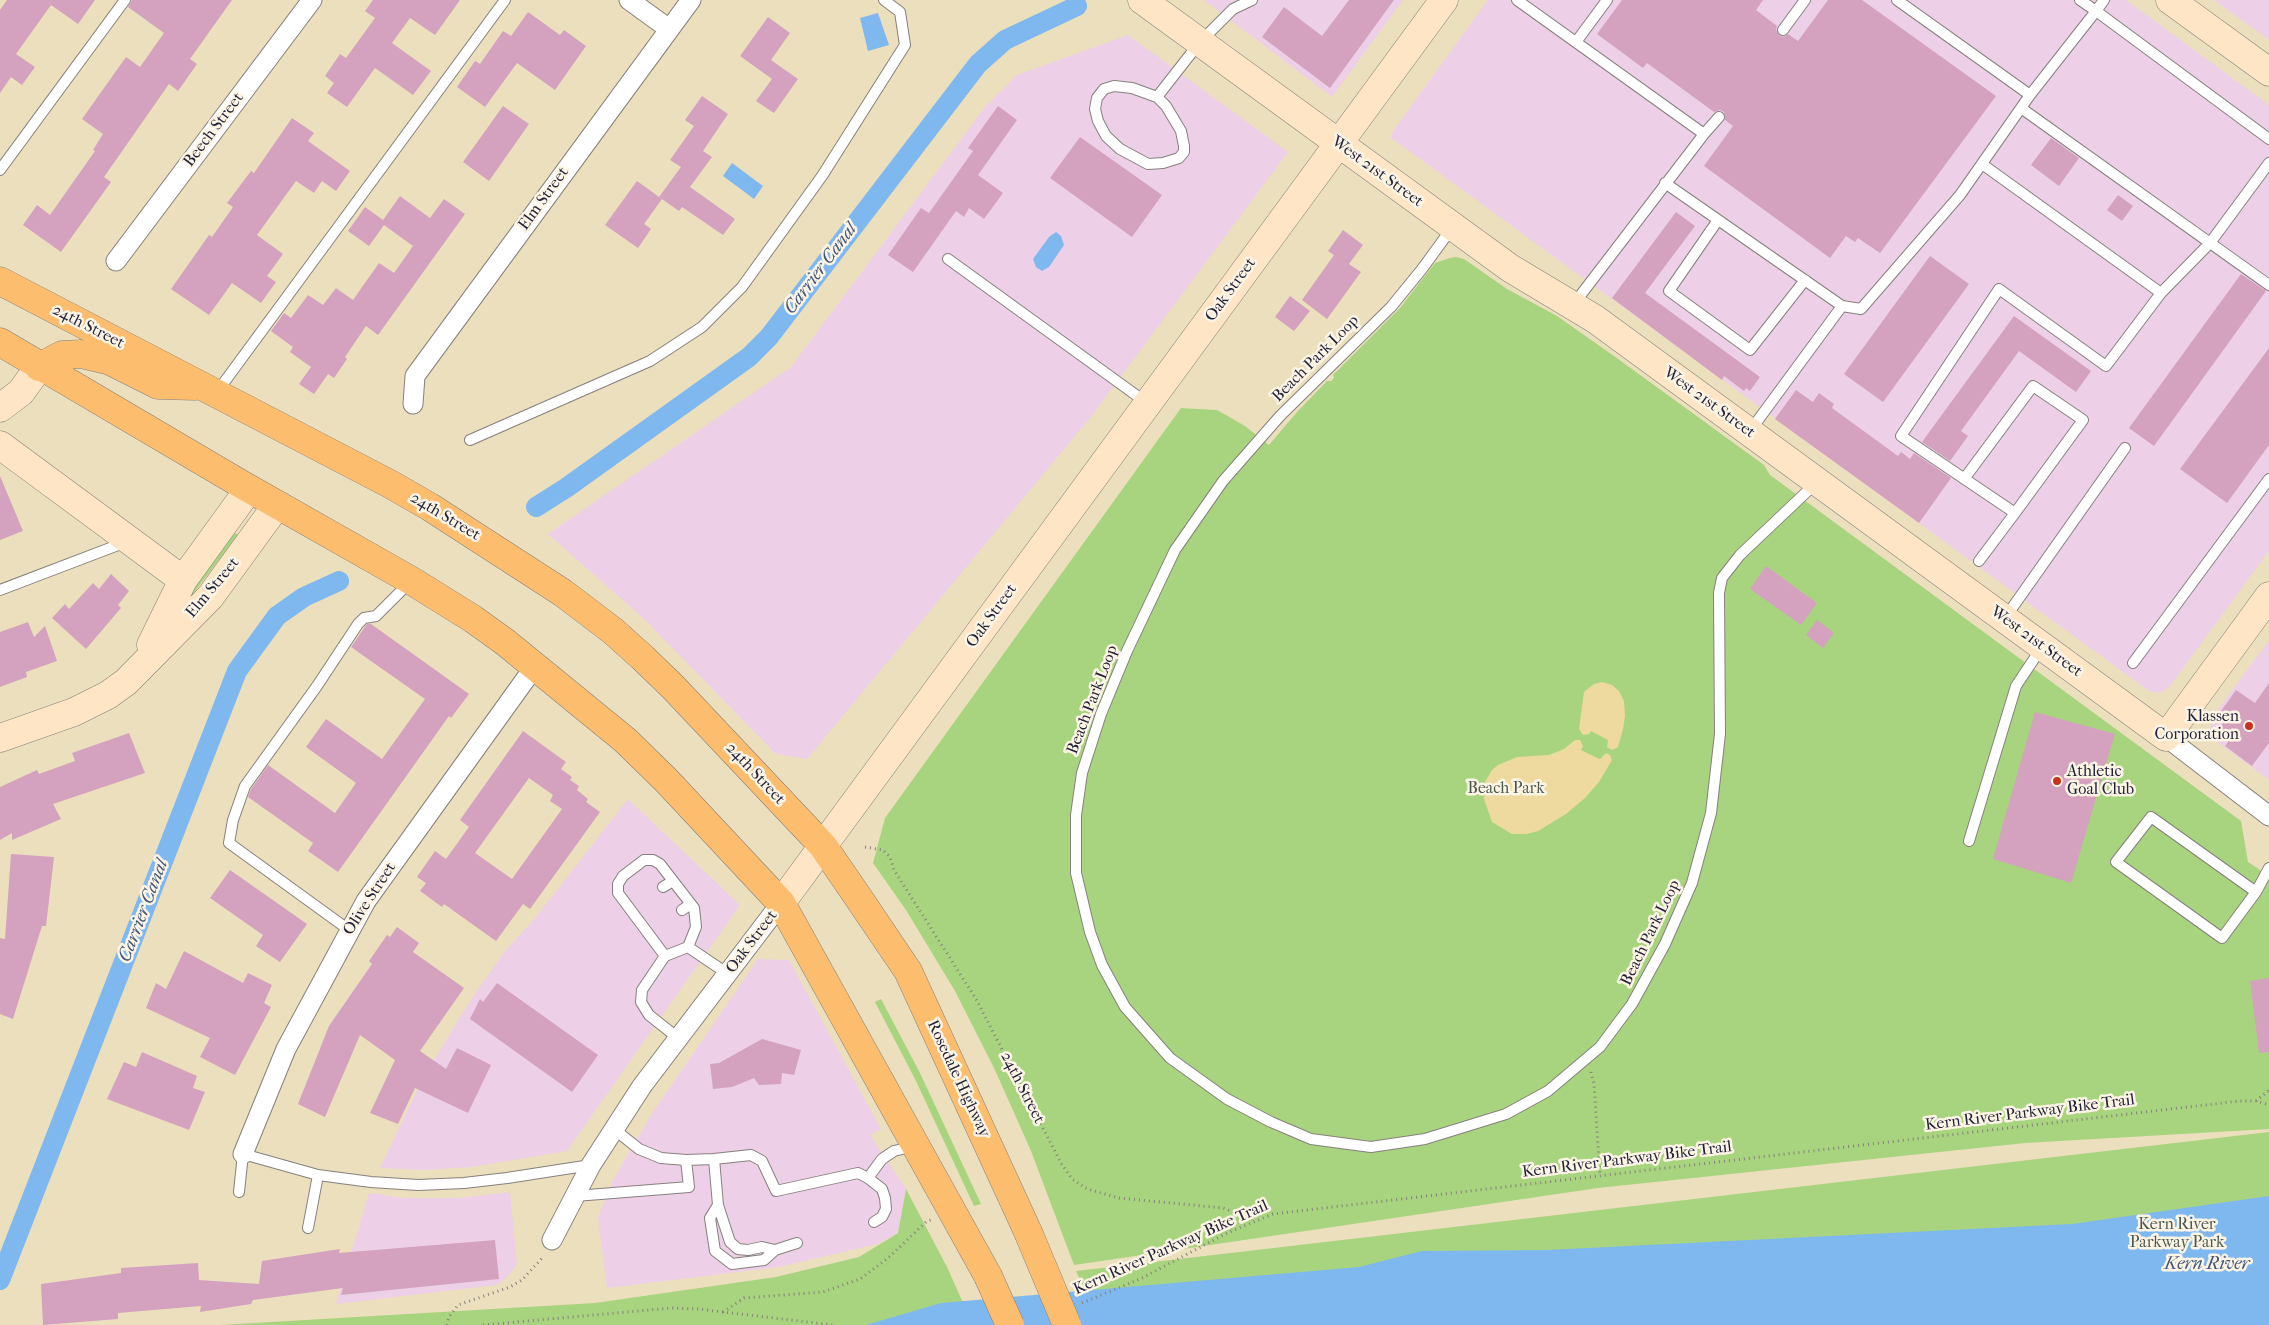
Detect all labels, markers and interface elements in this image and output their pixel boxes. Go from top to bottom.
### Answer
street label: Beech Street [180,89,248,171]
street label: West 21st Street [1327,132,1427,212]
street label: Elm Street [515,164,573,234]
water label: Carrier Canal [780,220,862,318]
street label: Oak Street [1201,254,1261,326]
street label: 24th Street [49,301,127,353]
street label: Beach Park Loop [1269,312,1363,406]
street label: West 21st Street [1659,363,1759,443]
street label: 24th Street [407,489,483,545]
street label: Elm Street [182,554,244,622]
street label: Oak Street [962,580,1022,652]
street label: West 21st Street [1986,602,2086,682]
street label: Beach Park Loop [1063,643,1123,757]
place label: Klassen Corporation [2154,707,2239,745]
marker: Klassen Corporation [2243,720,2255,732]
street label: 24th Street [721,739,789,809]
place label: Athletic Goal Club [2067,762,2134,800]
marker: Athletic Goal Club [2051,775,2063,787]
park label: Beach Park [1468,779,1544,799]
water label: Carrier Canal [115,857,173,965]
street label: Olive Street [339,859,401,939]
street label: Beach Park Loop [1617,877,1685,989]
street label: Oak Street [722,907,782,977]
street label: Rosedale Highway [922,1017,994,1141]
street label: 24th Street [996,1049,1048,1127]
street label: Kern River Parkway Bike Trail [1924,1091,2136,1135]
street label: Kern River Parkway Bike Trail [1521,1138,1733,1182]
street label: Kern River Parkway Bike Trail [1071,1196,1271,1300]
park label: Kern River Parkway Park [2130,1215,2224,1253]
water label: Kern River [2164,1254,2250,1276]

